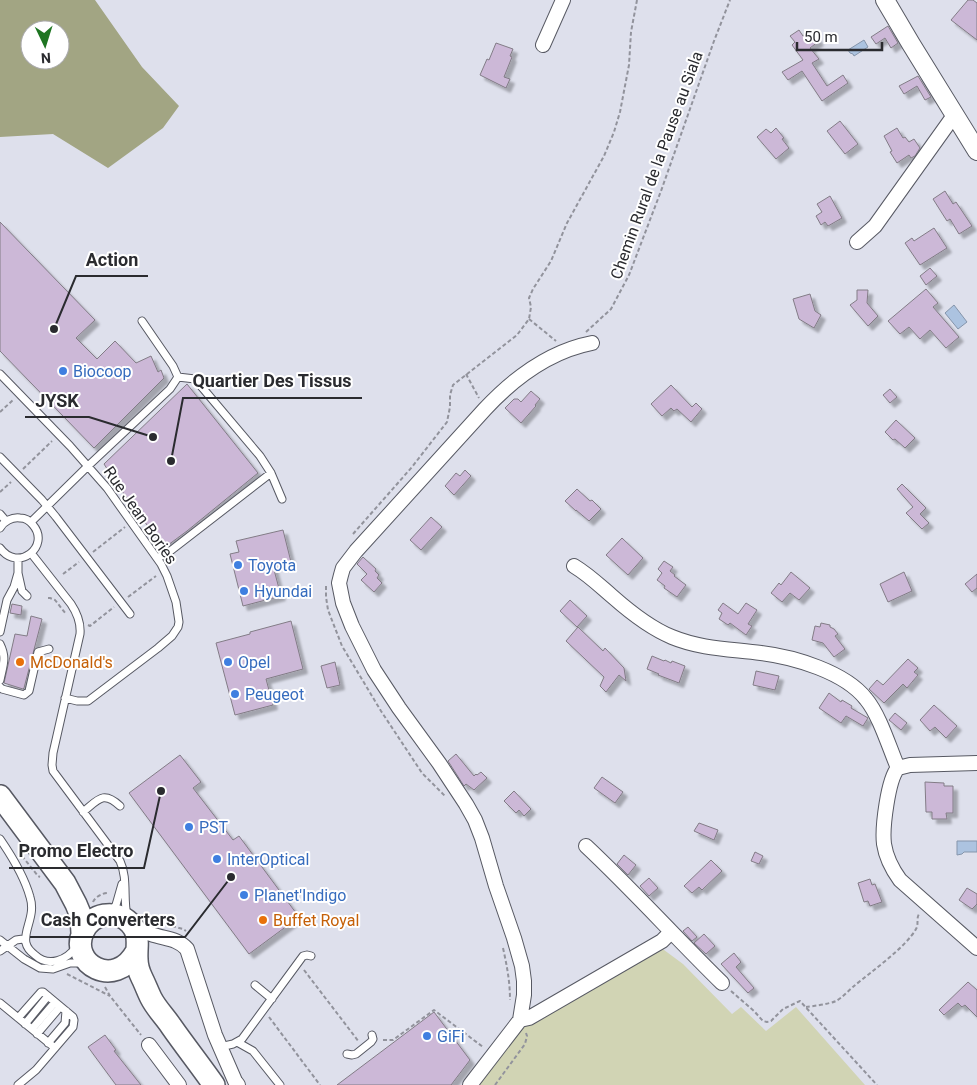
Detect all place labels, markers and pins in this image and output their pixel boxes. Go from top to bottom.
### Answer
callout: Action [76,243,148,276]
place label: Biocoop [73,362,132,381]
marker: Biocoop [57,365,69,377]
callout: Quartier Des Tissus [183,365,362,398]
callout: JYSK [25,384,89,417]
place label: Toyota [248,556,296,575]
marker: Toyota [232,559,244,571]
place label: Hyundai [254,582,312,601]
marker: Hyundai [238,585,250,597]
place label: McDonald's [30,653,113,672]
place label: Opel [238,653,270,672]
marker: McDonald's [14,656,26,668]
marker: Opel [222,656,234,668]
place label: Peugeot [245,685,304,704]
marker: Peugeot [229,688,241,700]
place label: PST [199,818,229,837]
marker: PST [183,821,195,833]
callout: Promo Electro [9,835,144,868]
place label: InterOptical [227,850,309,869]
marker: InterOptical [211,853,223,865]
place label: Planet'Indigo [254,886,346,905]
marker: Planet'Indigo [238,889,250,901]
callout: Cash Converters [30,904,185,937]
place label: Buffet Royal [273,911,359,930]
marker: Buffet Royal [257,914,269,926]
place label: GiFi [437,1027,465,1046]
marker: GiFi [421,1030,433,1042]

